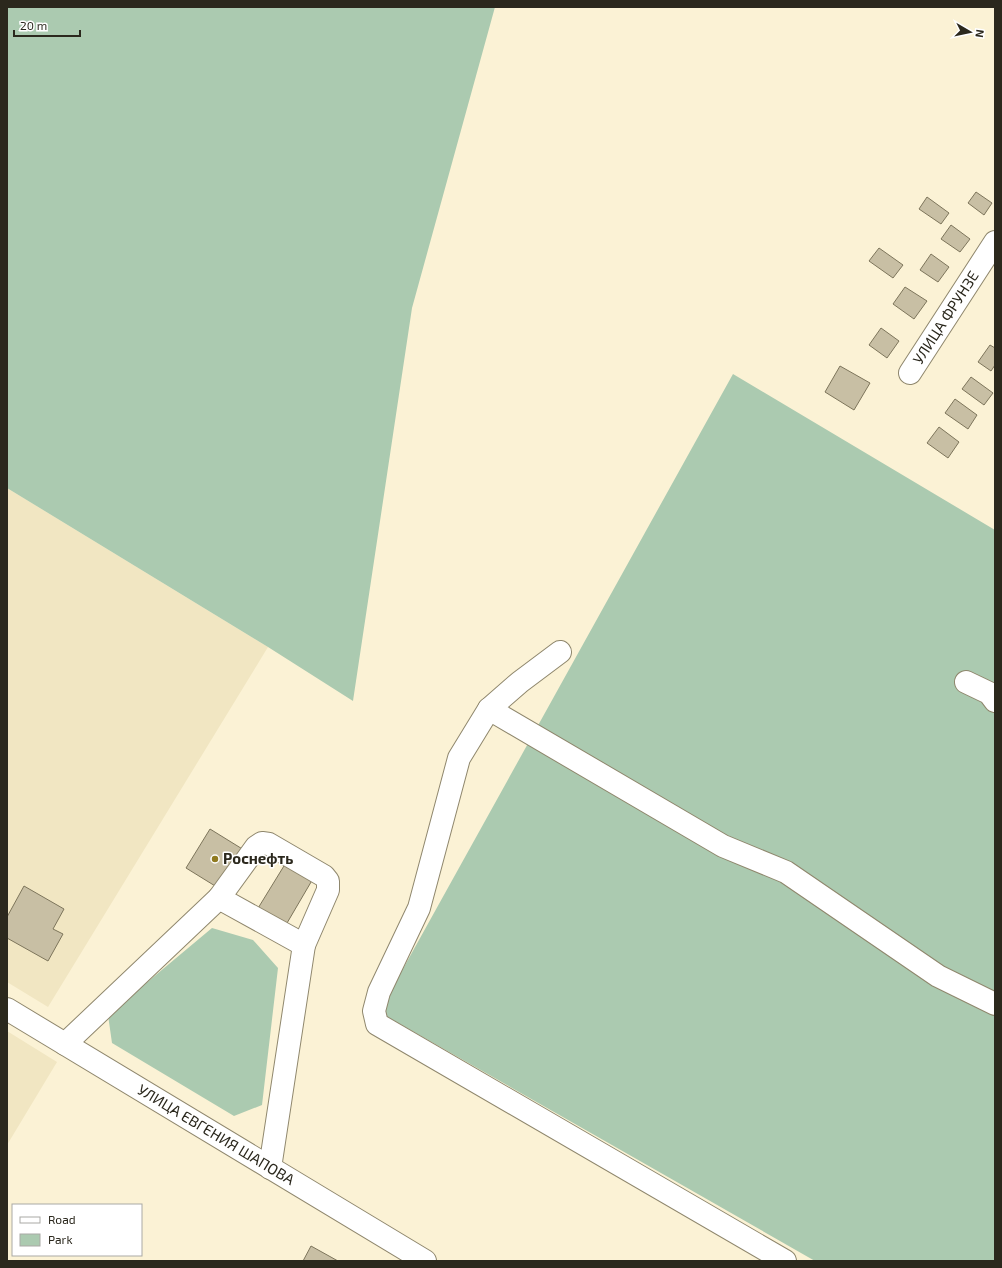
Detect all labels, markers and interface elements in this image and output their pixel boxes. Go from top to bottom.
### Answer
scale bar [14,12,80,38]
north arrow [950,12,990,52]
text: 20 m [20,18,47,32]
text: N [973,29,987,39]
street label: УЛИЦА ФРУНЗЕ [908,267,982,367]
place label: Роснефть [223,849,293,867]
marker: Роснефть [210,854,220,864]
street label: УЛИЦА ЕВГЕНИЯ ШАПОВА [135,1080,299,1189]
legend [12,1204,142,1256]
text: Road [48,1212,76,1226]
text: Park [48,1232,73,1246]

